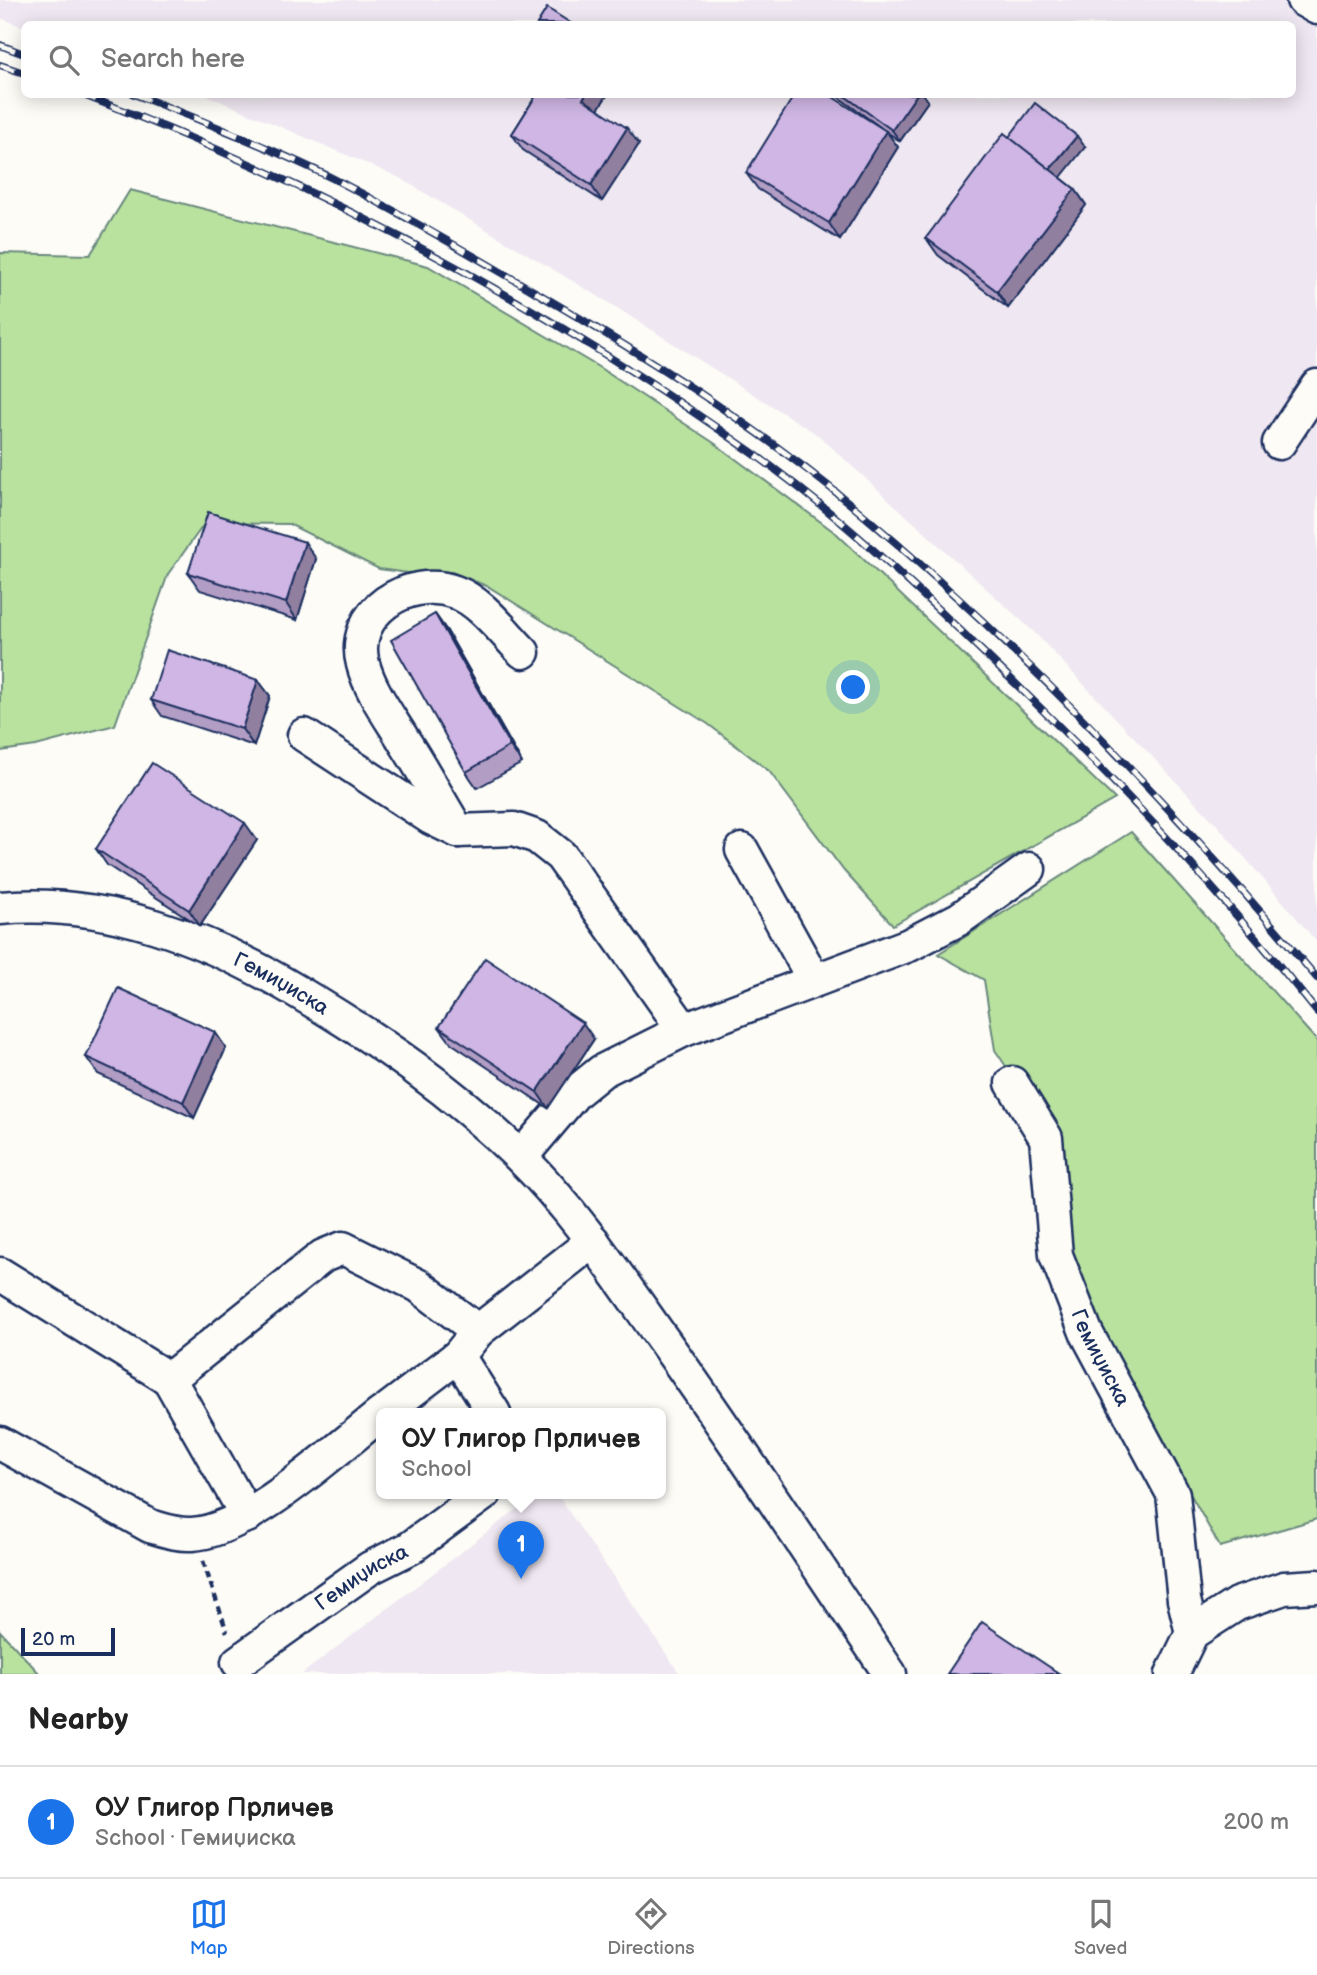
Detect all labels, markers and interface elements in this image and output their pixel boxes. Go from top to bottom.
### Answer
search box [21,21,1296,98]
icon: search [45,41,83,79]
text: Search here [101,44,245,75]
your location [836,670,870,704]
street label: Гемиџиска [229,947,334,1021]
street label: Гемиџиска [1065,1306,1136,1411]
popup [376,1408,666,1499]
text: ОУ Глигор Прличев [402,1424,640,1455]
text: School [402,1455,472,1483]
pin: 1 [498,1521,544,1579]
street label: Гемиџиска [310,1539,413,1616]
scale bar [21,1625,116,1657]
text: 20 m [32,1628,75,1651]
text: Nearby [28,1702,128,1738]
text: ОУ Глигор Прличев [95,1793,334,1824]
text: 1 [46,1808,56,1836]
text: 200 m [1223,1808,1289,1836]
text: School · Гемиџиска [95,1824,296,1852]
tab: Map [190,1895,228,1960]
tab: Directions [607,1895,695,1960]
tab: Saved [1074,1895,1127,1960]

